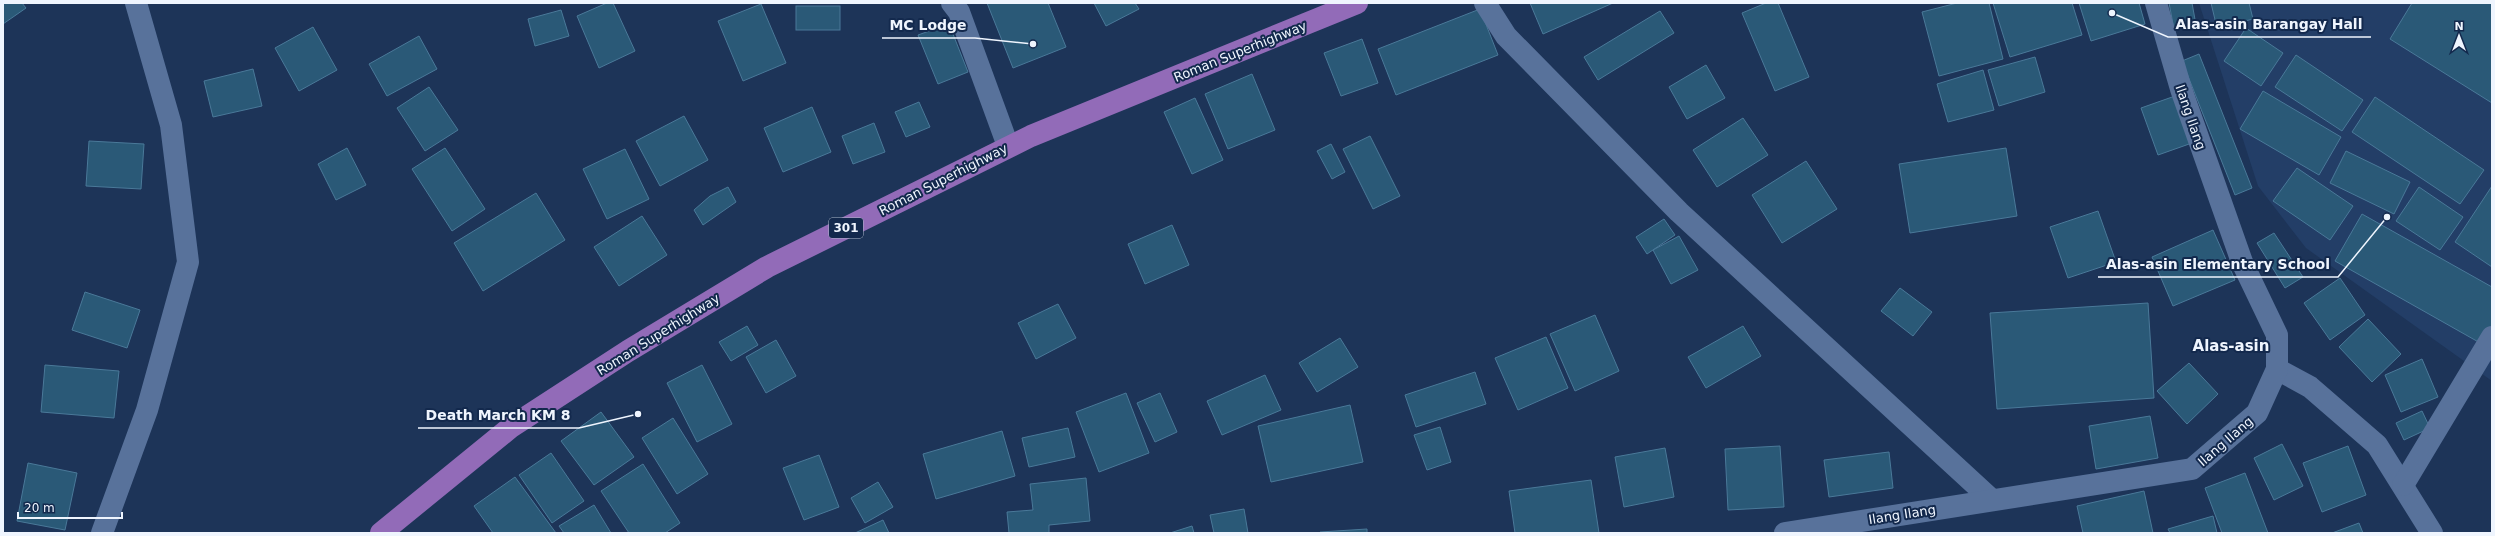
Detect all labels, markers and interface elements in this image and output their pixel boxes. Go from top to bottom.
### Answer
callout: Alas-asin Barangay Hall [2168,11,2371,37]
callout: MC Lodge [882,12,975,38]
text: Alas-asin Barangay Hall [2176,16,2362,32]
north arrow [2439,16,2479,56]
text: MC Lodge [889,17,967,33]
street label: Roman Superhighway [1172,18,1309,85]
text: N [2454,20,2464,33]
street label: Ilang Ilang [2172,83,2209,152]
street label: Roman Superhighway [877,140,1010,218]
road number: 301 [829,218,863,238]
callout: Alas-asin Elementary School [2098,251,2338,277]
text: Alas-asin Elementary School [2106,256,2330,272]
street label: Roman Superhighway [594,290,723,378]
district label: Alas-asin [2193,337,2269,355]
callout: Death March KM 8 [418,402,579,428]
text: Death March KM 8 [426,407,570,423]
street label: Ilang Ilang [2195,413,2256,469]
scale bar [18,494,122,520]
text: 20 m [24,501,55,515]
street label: Ilang Ilang [1867,502,1937,527]

